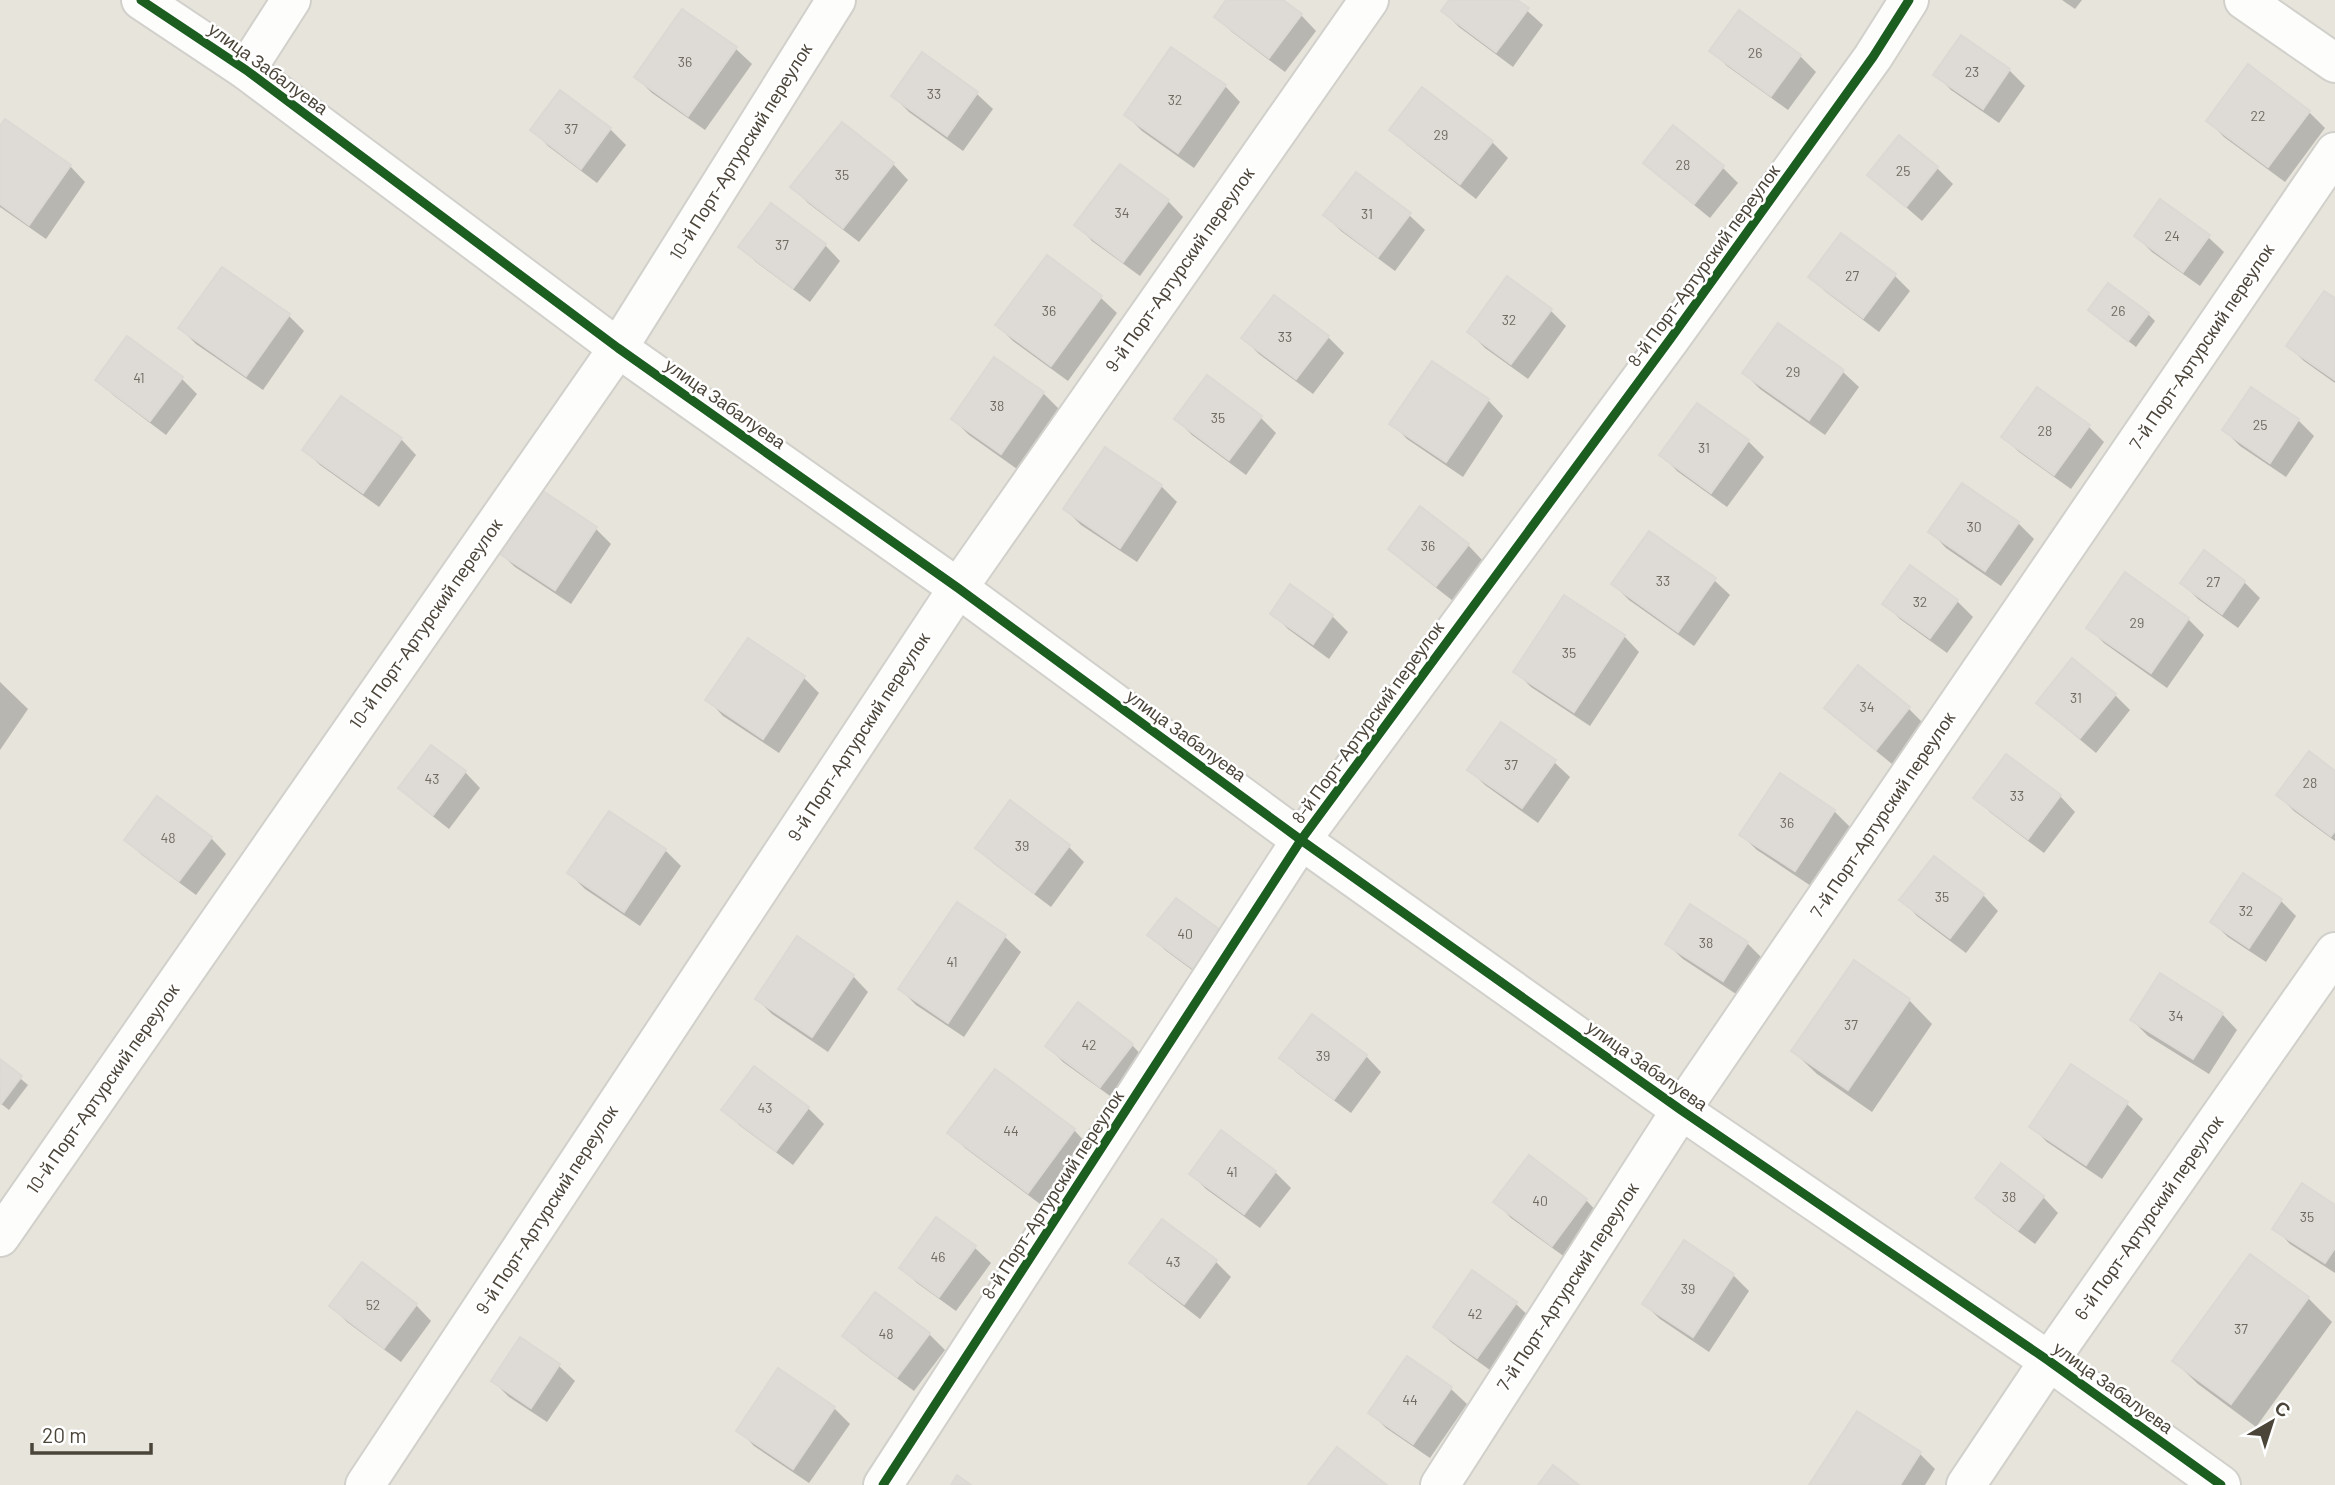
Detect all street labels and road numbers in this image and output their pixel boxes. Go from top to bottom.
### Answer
street label: улица Забалуева [204,17,334,120]
street label: 10-й Порт-Артурский переулок [664,39,816,264]
street label: 8-й Порт-Артурский переулок [1623,160,1784,371]
street label: 9-й Порт-Артурский переулок [1100,163,1258,376]
street label: 7-й Порт-Артурский переулок [2124,239,2278,453]
street label: улица Забалуева [661,353,791,454]
street label: 10-й Порт-Артурский переулок [344,514,506,733]
street label: 8-й Порт-Артурский переулок [1287,617,1448,828]
street label: 9-й Порт-Артурский переулок [782,628,934,845]
street label: улица Забалуева [1122,684,1252,787]
street label: 7-й Порт-Артурский переулок [1805,707,1959,921]
street label: 10-й Порт-Артурский переулок [21,979,183,1198]
street label: улица Забалуева [1583,1015,1713,1116]
street label: 8-й Порт-Артурский переулок [976,1086,1128,1303]
street label: 9-й Порт-Артурский переулок [470,1101,622,1318]
street label: 6-й Порт-Артурский переулок [2069,1111,2227,1324]
street label: 7-й Порт-Артурский переулок [1492,1178,1643,1395]
street label: улица Забалуева [2049,1336,2179,1439]

